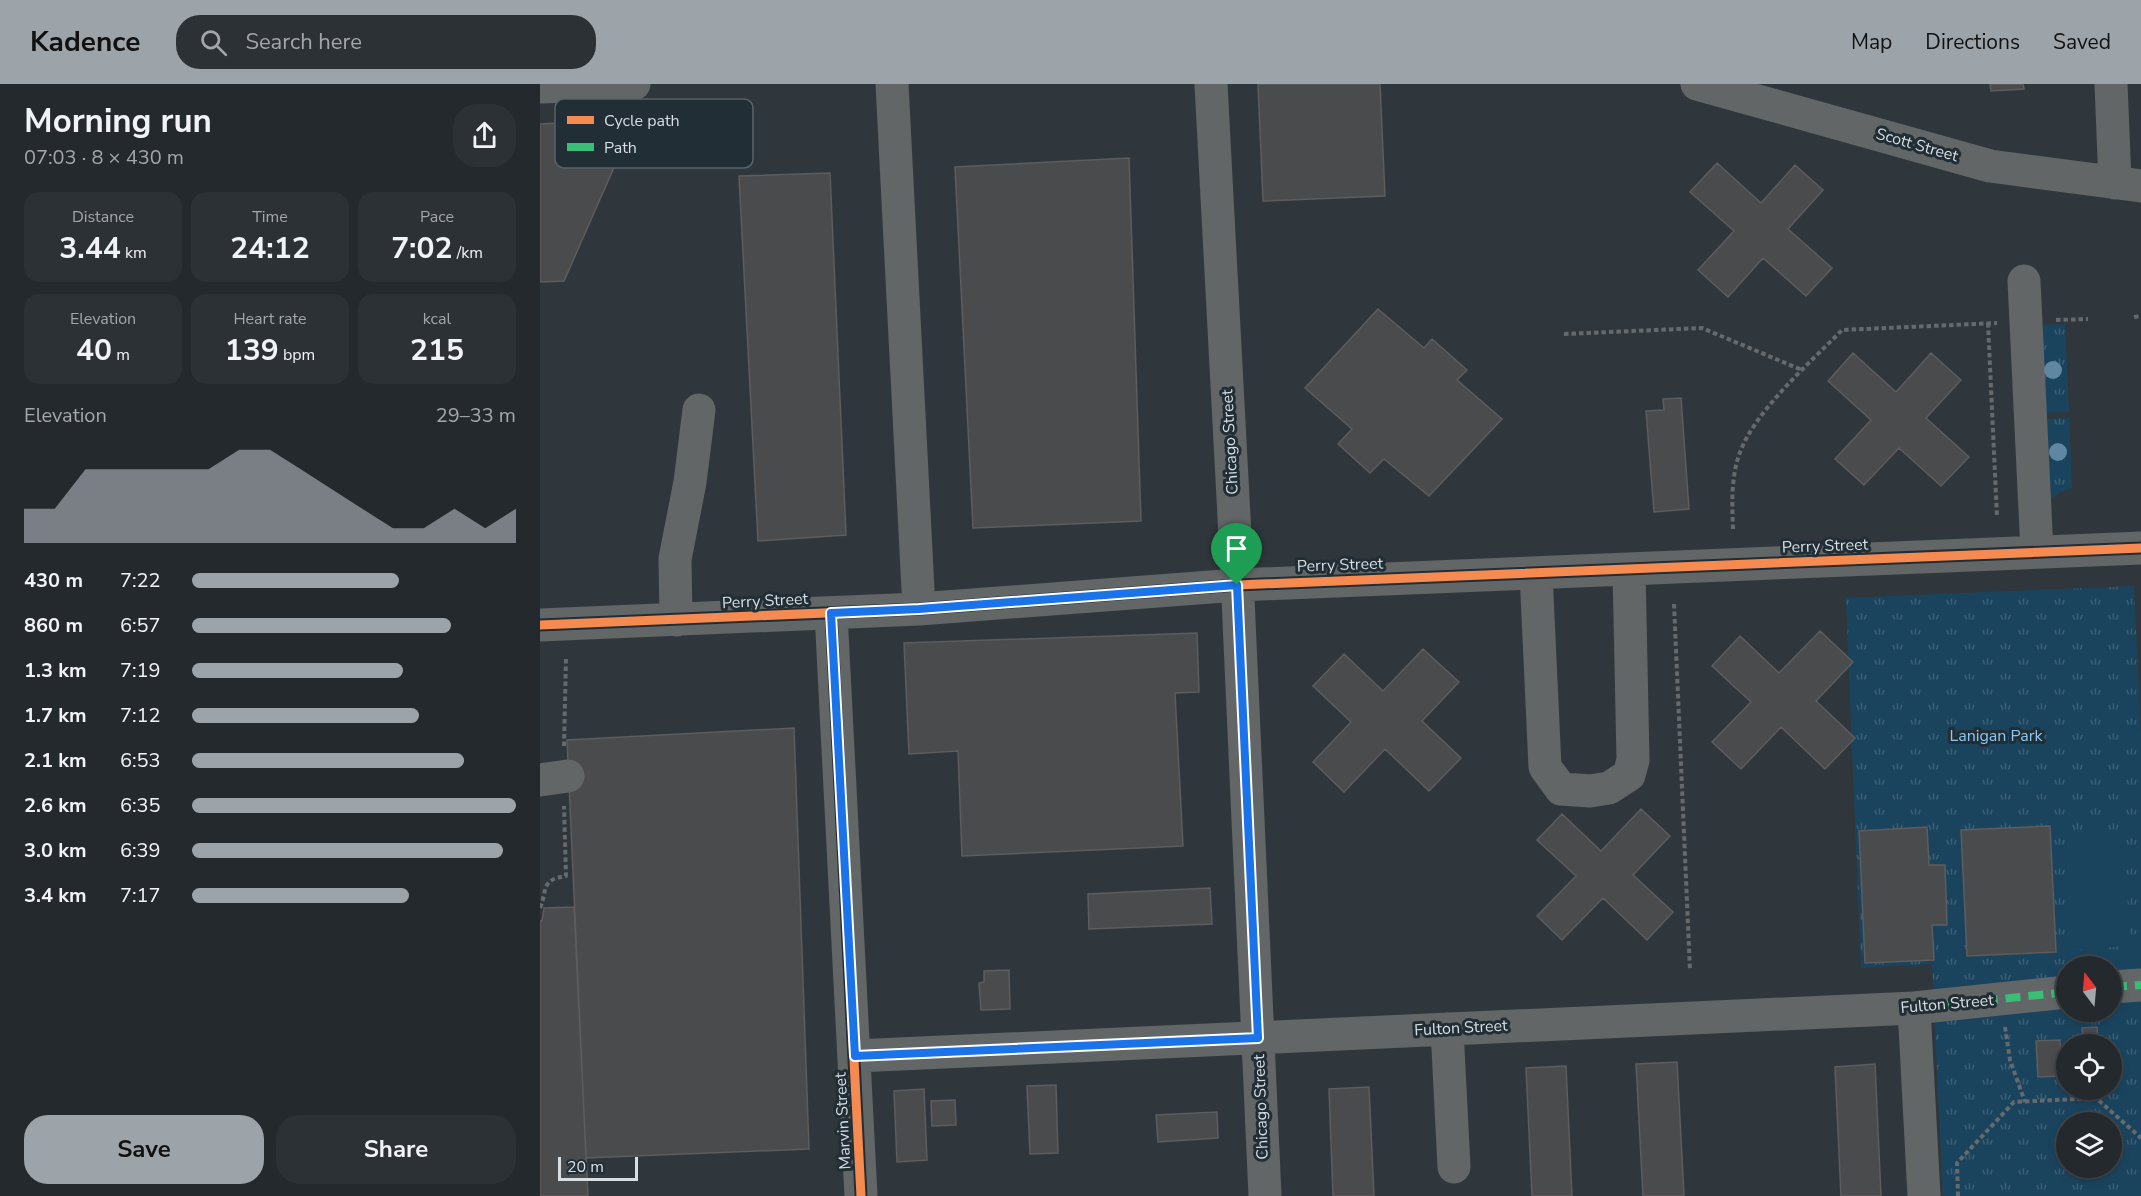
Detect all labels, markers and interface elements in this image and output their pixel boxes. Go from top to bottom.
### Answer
search box [176,15,596,69]
text: Kadence [30,23,140,61]
icon: search [197,26,230,59]
text: Search here [245,27,362,57]
text: Map [1851,28,1892,56]
text: Directions [1925,28,2020,56]
text: Saved [2053,28,2111,56]
text: Morning run [24,99,212,144]
legend [555,99,753,168]
button: share [453,104,516,167]
text: Cycle path [604,110,680,132]
street label: Scott Street [1873,123,1961,167]
text: Path [604,137,637,159]
text: 07:03 · 8 × 430 m [24,144,184,171]
text: Distance [72,206,134,228]
text: Time [252,206,288,228]
text: Pace [420,206,454,228]
text: 3.44 [59,228,121,269]
text: 24:12 [230,228,310,269]
text: 7:02 [391,228,453,269]
text: km [121,242,147,264]
text: /km [453,242,483,264]
text: Elevation [70,308,136,330]
text: Heart rate [233,308,307,330]
text: kcal [423,308,451,330]
text: 40 [76,330,112,371]
text: 139 [225,330,279,371]
text: 215 [410,330,464,371]
text: m [112,344,130,366]
text: bpm [279,344,315,366]
street label: Chicago Street [1216,388,1244,495]
text: Elevation [24,402,107,429]
text: 29–33 m [436,402,516,429]
pin [1211,523,1262,585]
icon: arrive [1220,532,1253,565]
street label: Perry Street [1782,533,1869,558]
street label: Perry Street [1297,552,1384,577]
text: 430 m [24,567,83,594]
text: 7:22 [120,567,161,594]
street label: Perry Street [721,588,809,614]
text: 860 m [24,612,83,639]
text: 6:57 [120,612,161,639]
text: 1.3 km [24,657,87,684]
text: 7:19 [120,657,161,684]
text: 1.7 km [24,702,87,729]
text: 7:12 [120,702,161,729]
park label: Lanigan Park [1950,725,2043,747]
text: 2.1 km [24,747,87,774]
text: 6:53 [120,747,161,774]
text: 2.6 km [24,792,87,819]
text: 6:35 [120,792,161,819]
text: 3.0 km [24,837,87,864]
text: 6:39 [120,837,161,864]
text: 3.4 km [24,882,87,909]
text: 7:17 [120,882,161,909]
north arrow [2056,956,2122,1022]
map controls [2056,956,2122,1178]
street label: Fulton Street [1900,989,1995,1019]
street label: Fulton Street [1414,1015,1509,1041]
button: locate [2056,1034,2122,1100]
street label: Chicago Street [1248,1054,1274,1160]
street label: Marvin Street [829,1072,857,1170]
button: layers [2056,1112,2122,1178]
button: Save [24,1115,264,1184]
button: Share [276,1115,516,1184]
scale bar [558,1154,638,1182]
text: 20 m [567,1156,604,1178]

